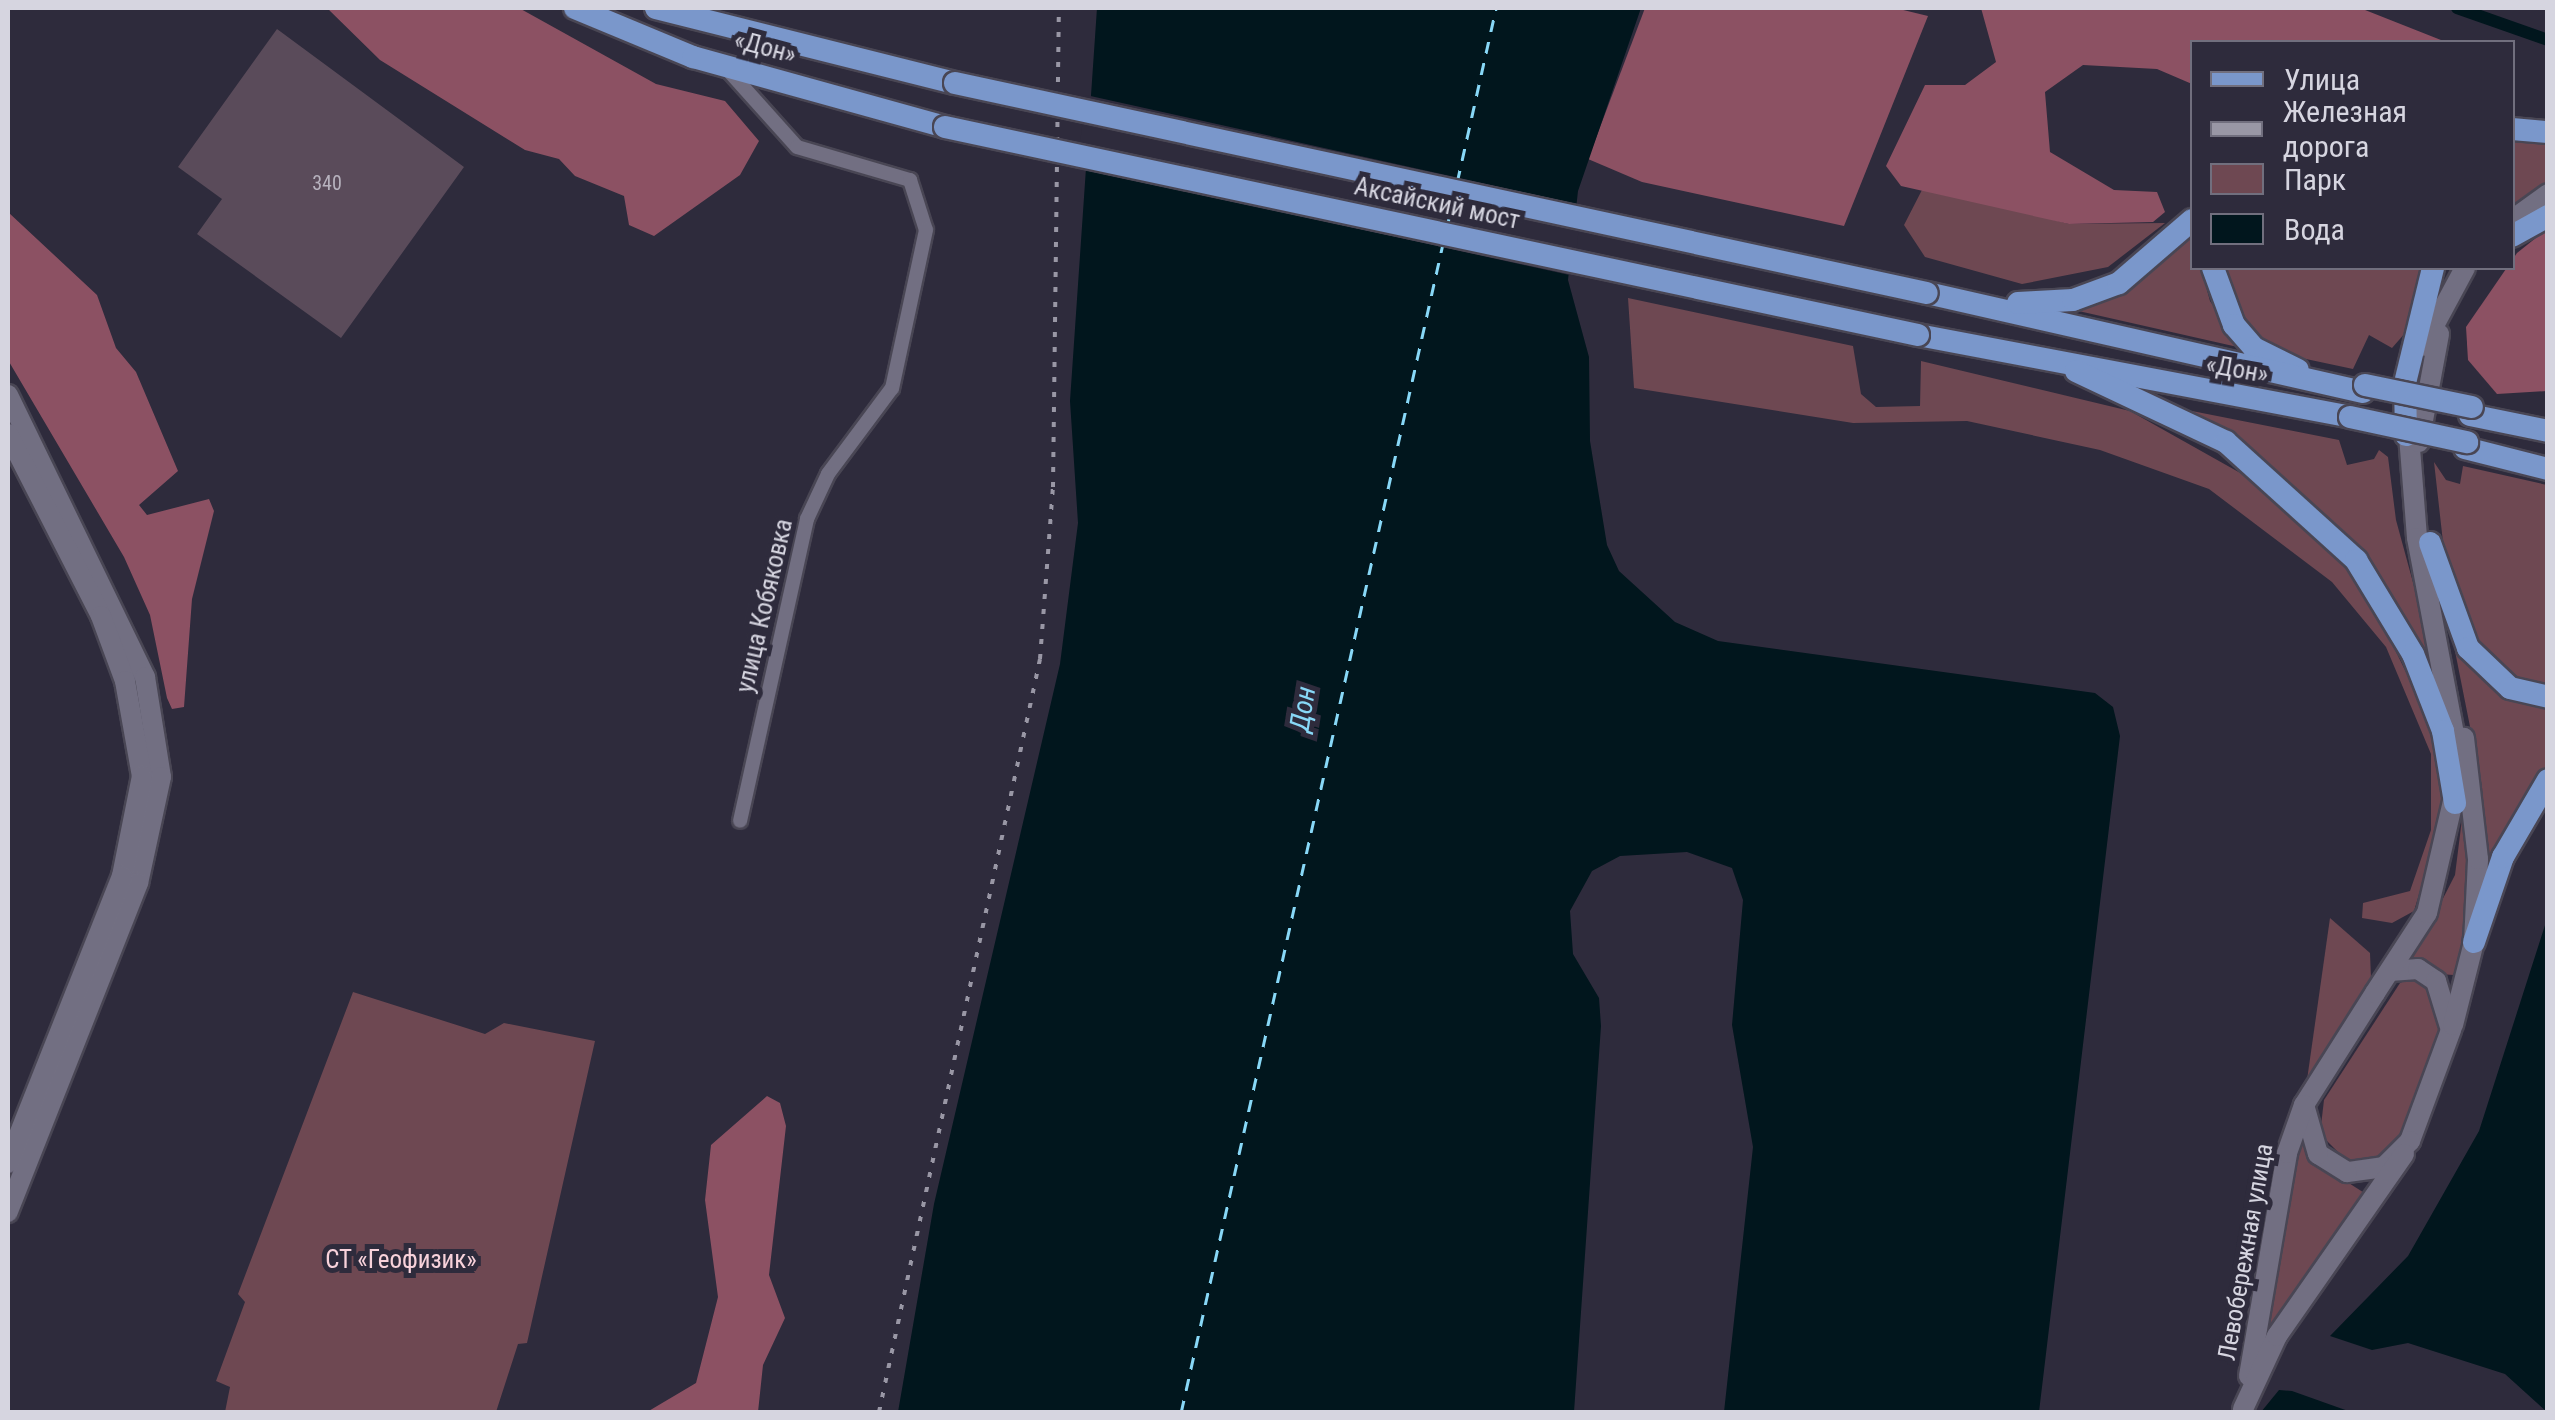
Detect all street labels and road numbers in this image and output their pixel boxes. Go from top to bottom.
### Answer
street label: «Дон» [731,25,799,71]
street label: Аксайский мост [1352,172,1522,236]
street label: «Дон» [2204,350,2270,390]
street label: улица Кобяковка [730,516,800,696]
street label: Левобережная улица [2212,1141,2280,1363]

